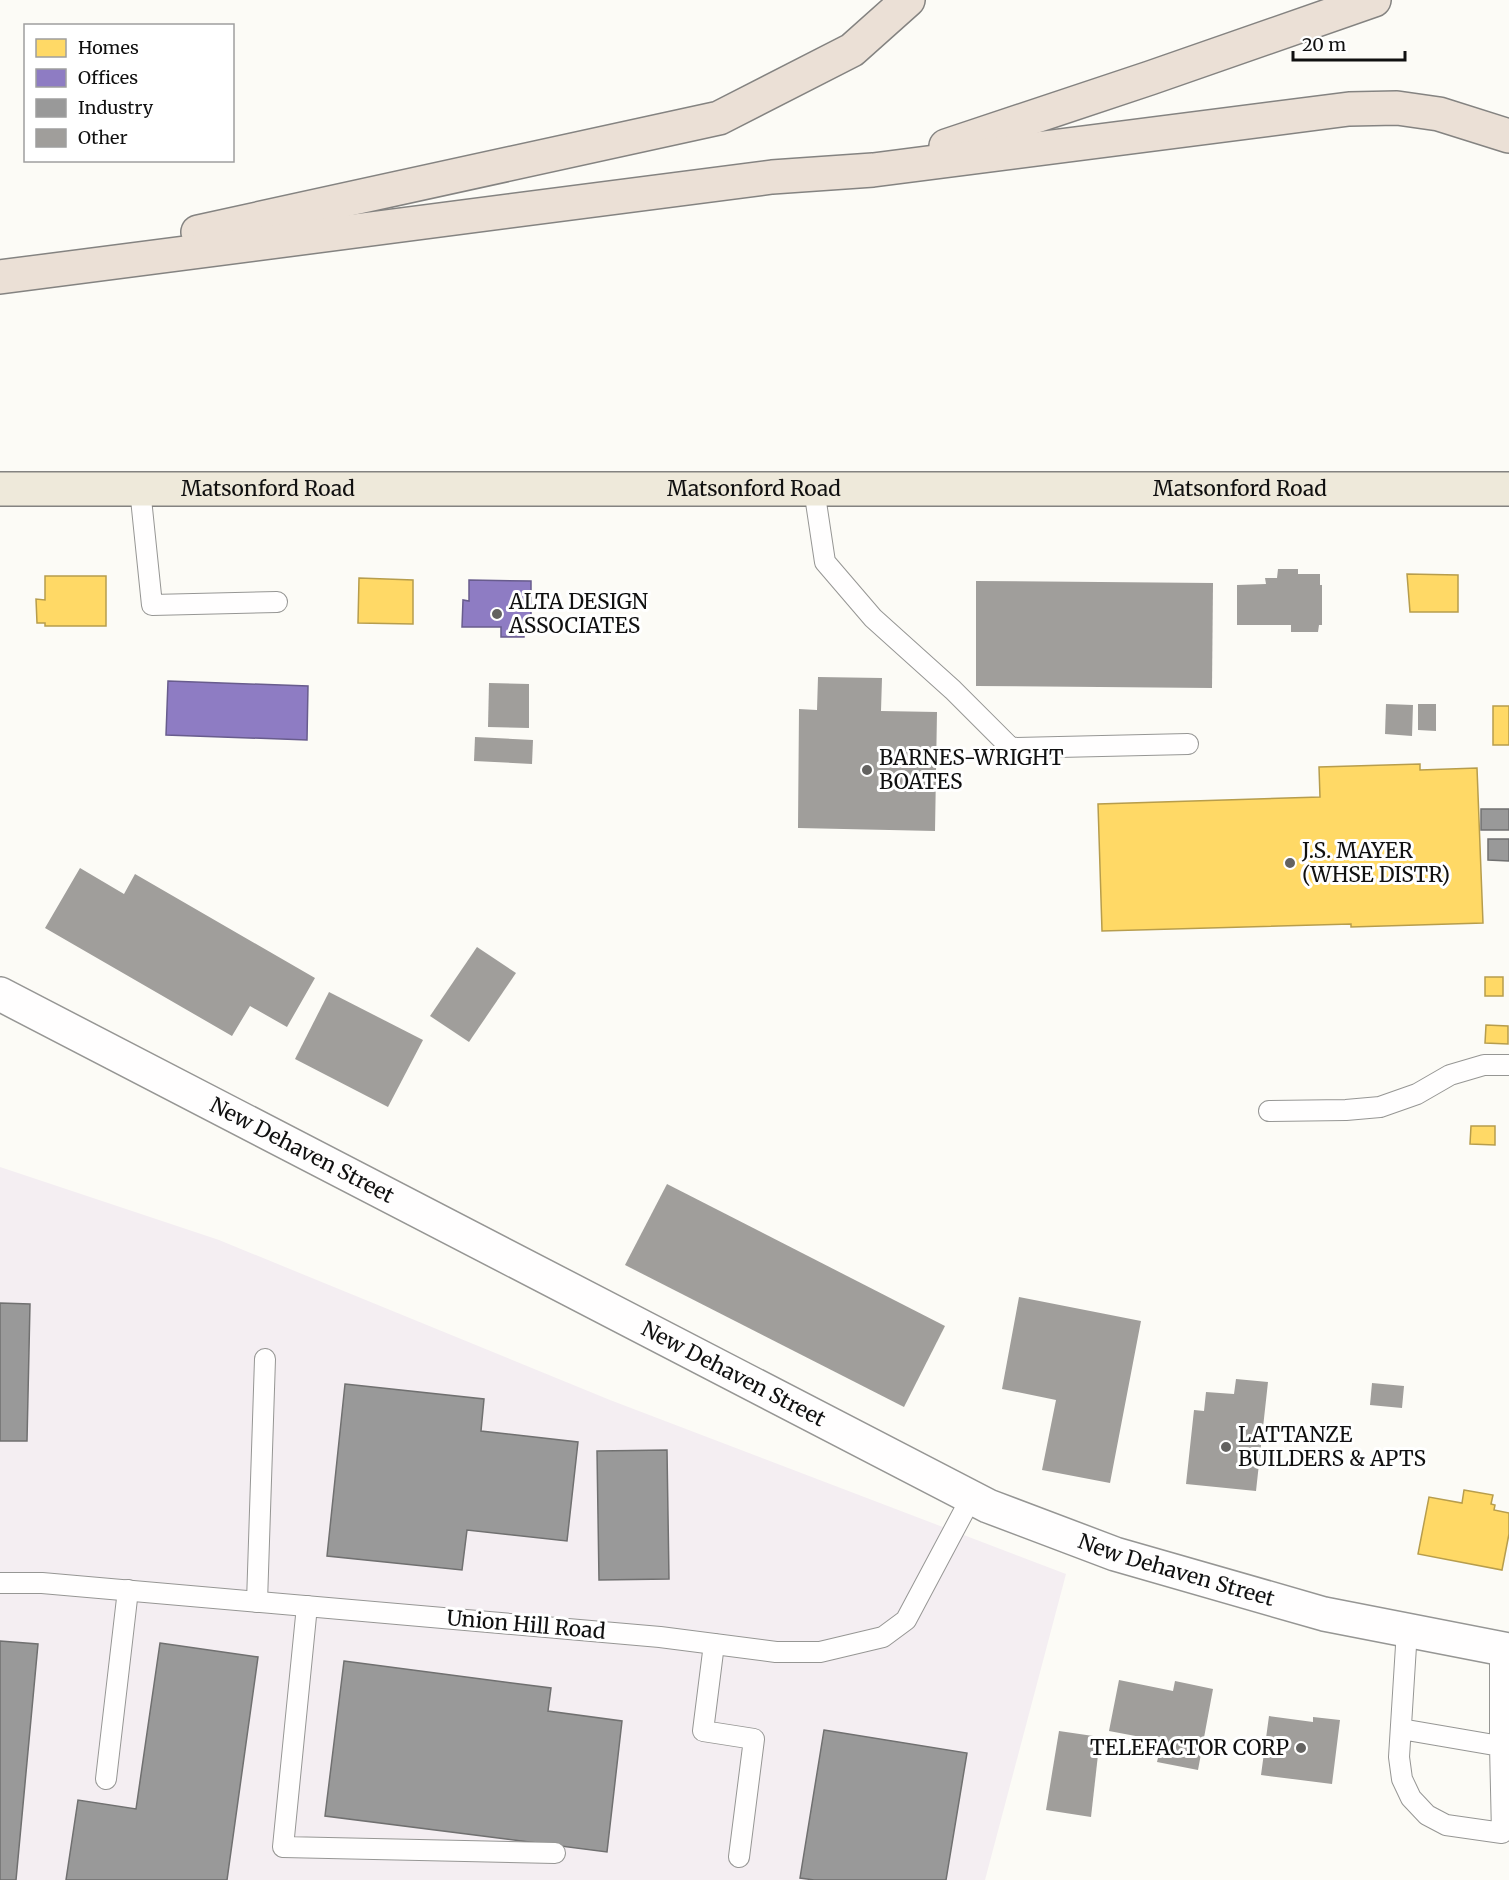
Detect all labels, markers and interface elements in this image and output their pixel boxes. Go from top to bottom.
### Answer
legend [24,24,234,162]
scale bar [1293,24,1406,62]
text: 20 m [1302,33,1346,56]
text: Homes [78,36,139,59]
text: Offices [78,66,138,89]
text: Industry [78,96,154,119]
text: Other [78,126,128,149]
street label: Matsonford Road [181,475,355,502]
street label: Matsonford Road [667,475,841,502]
street label: Matsonford Road [1153,475,1327,502]
place label: ALTA DESIGN ASSOCIATES [508,588,648,639]
marker: ALTA DESIGN ASSOCIATES [490,607,504,621]
place label: BARNES-WRIGHT BOATES [879,744,1064,795]
marker: BARNES-WRIGHT BOATES [860,763,874,777]
place label: J.S. MAYER (WHSE DISTR) [1301,837,1450,888]
marker: J.S. MAYER (WHSE DISTR) [1283,856,1297,870]
street label: New Dehaven Street [205,1091,399,1209]
street label: New Dehaven Street [637,1315,830,1432]
place label: LATTANZE BUILDERS & APTS [1238,1421,1426,1472]
marker: LATTANZE BUILDERS & APTS [1219,1440,1233,1454]
street label: New Dehaven Street [1074,1527,1278,1612]
street label: Union Hill Road [445,1604,607,1645]
place label: TELEFACTOR CORP [1090,1734,1289,1761]
marker: TELEFACTOR CORP [1294,1741,1308,1755]

